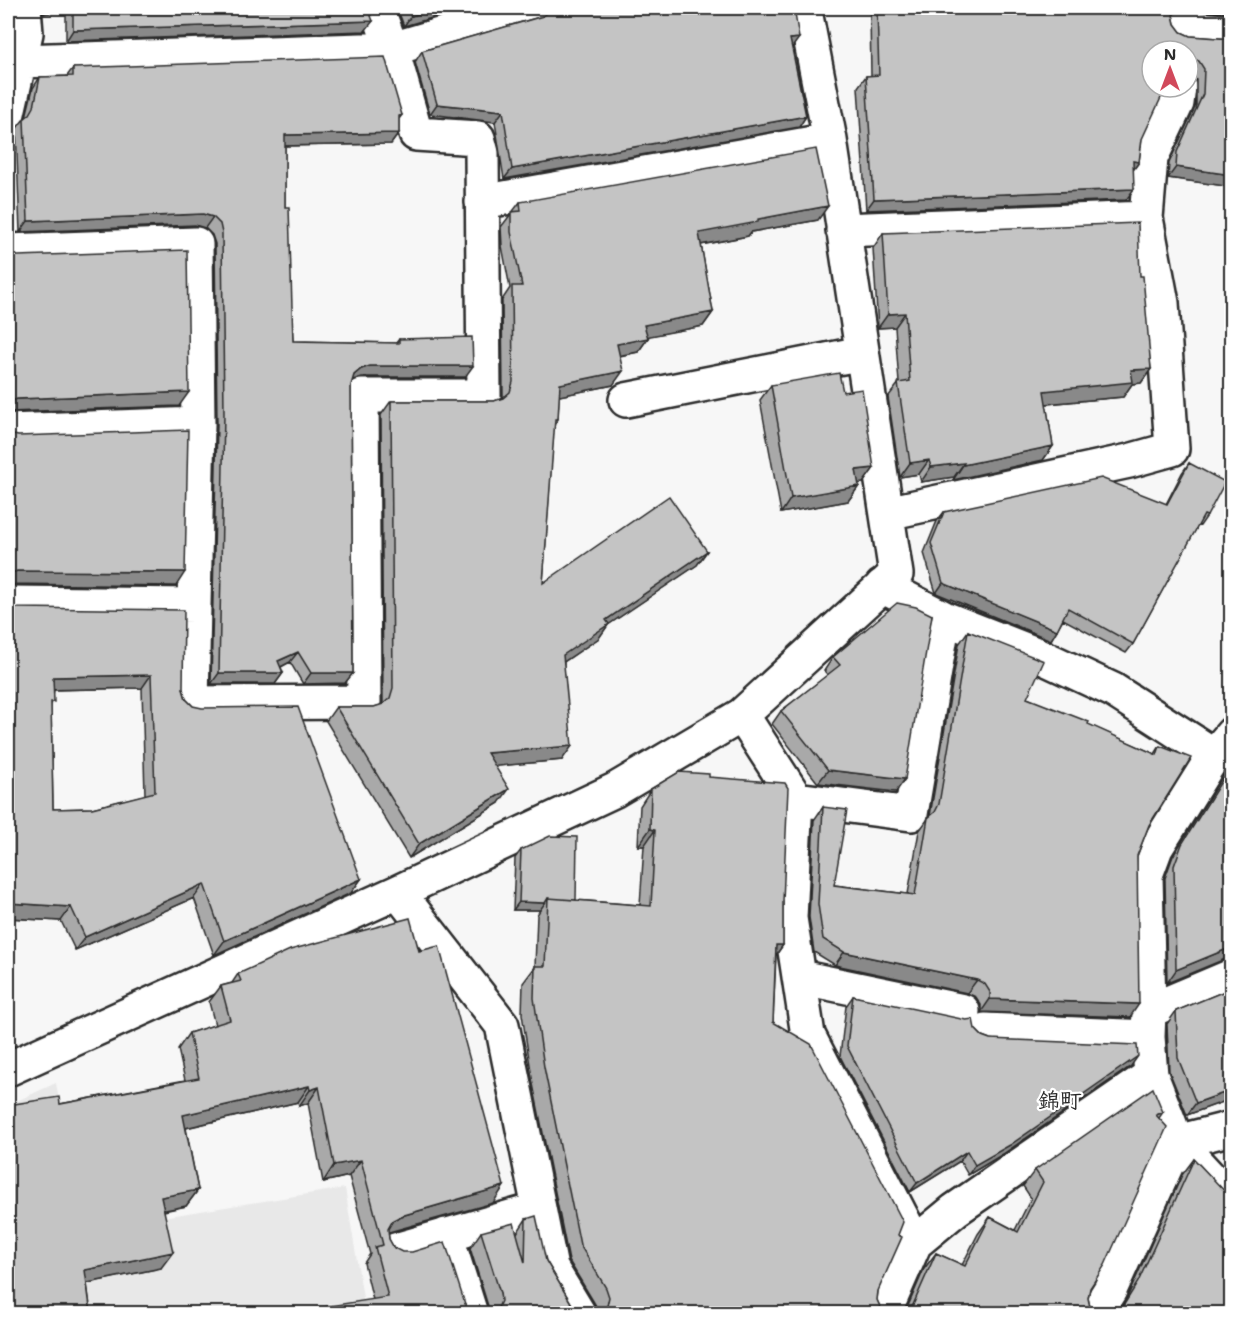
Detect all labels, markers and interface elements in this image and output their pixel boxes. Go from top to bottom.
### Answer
north arrow [1140,39,1200,99]
text: N [1164,44,1176,65]
district label: 錦町 [1038,1086,1082,1115]

